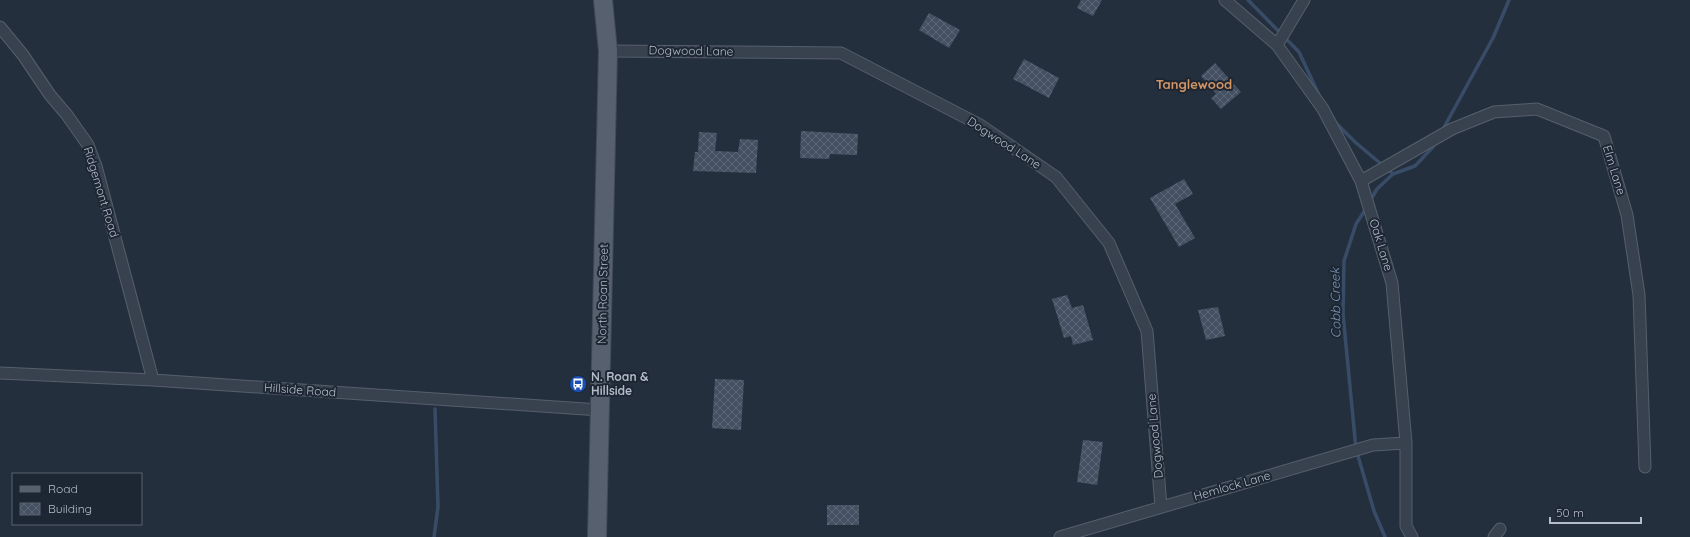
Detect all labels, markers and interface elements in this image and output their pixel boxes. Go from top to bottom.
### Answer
street label: Dogwood Lane [648,42,734,59]
district label: Tanglewood [1156,76,1232,92]
street label: Dogwood Lane [965,113,1044,172]
street label: Elm Lane [1600,143,1629,197]
street label: Ridgemont Road [81,145,122,239]
street label: Oak Lane [1366,217,1397,273]
street label: North Roan Street [594,244,611,344]
water label: Cobb Creek [1326,267,1344,338]
place label: N. Roan & Hillside [591,369,649,398]
bus stop icon: N. Roan & Hillside [568,374,588,394]
street label: Hillside Road [264,380,336,399]
street label: Dogwood Lane [1143,393,1166,479]
street label: Hemlock Lane [1192,467,1272,504]
legend [12,473,142,525]
text: Road [48,481,78,496]
scale bar [1550,499,1641,525]
text: Building [48,501,92,516]
text: 50 m [1556,505,1584,520]

